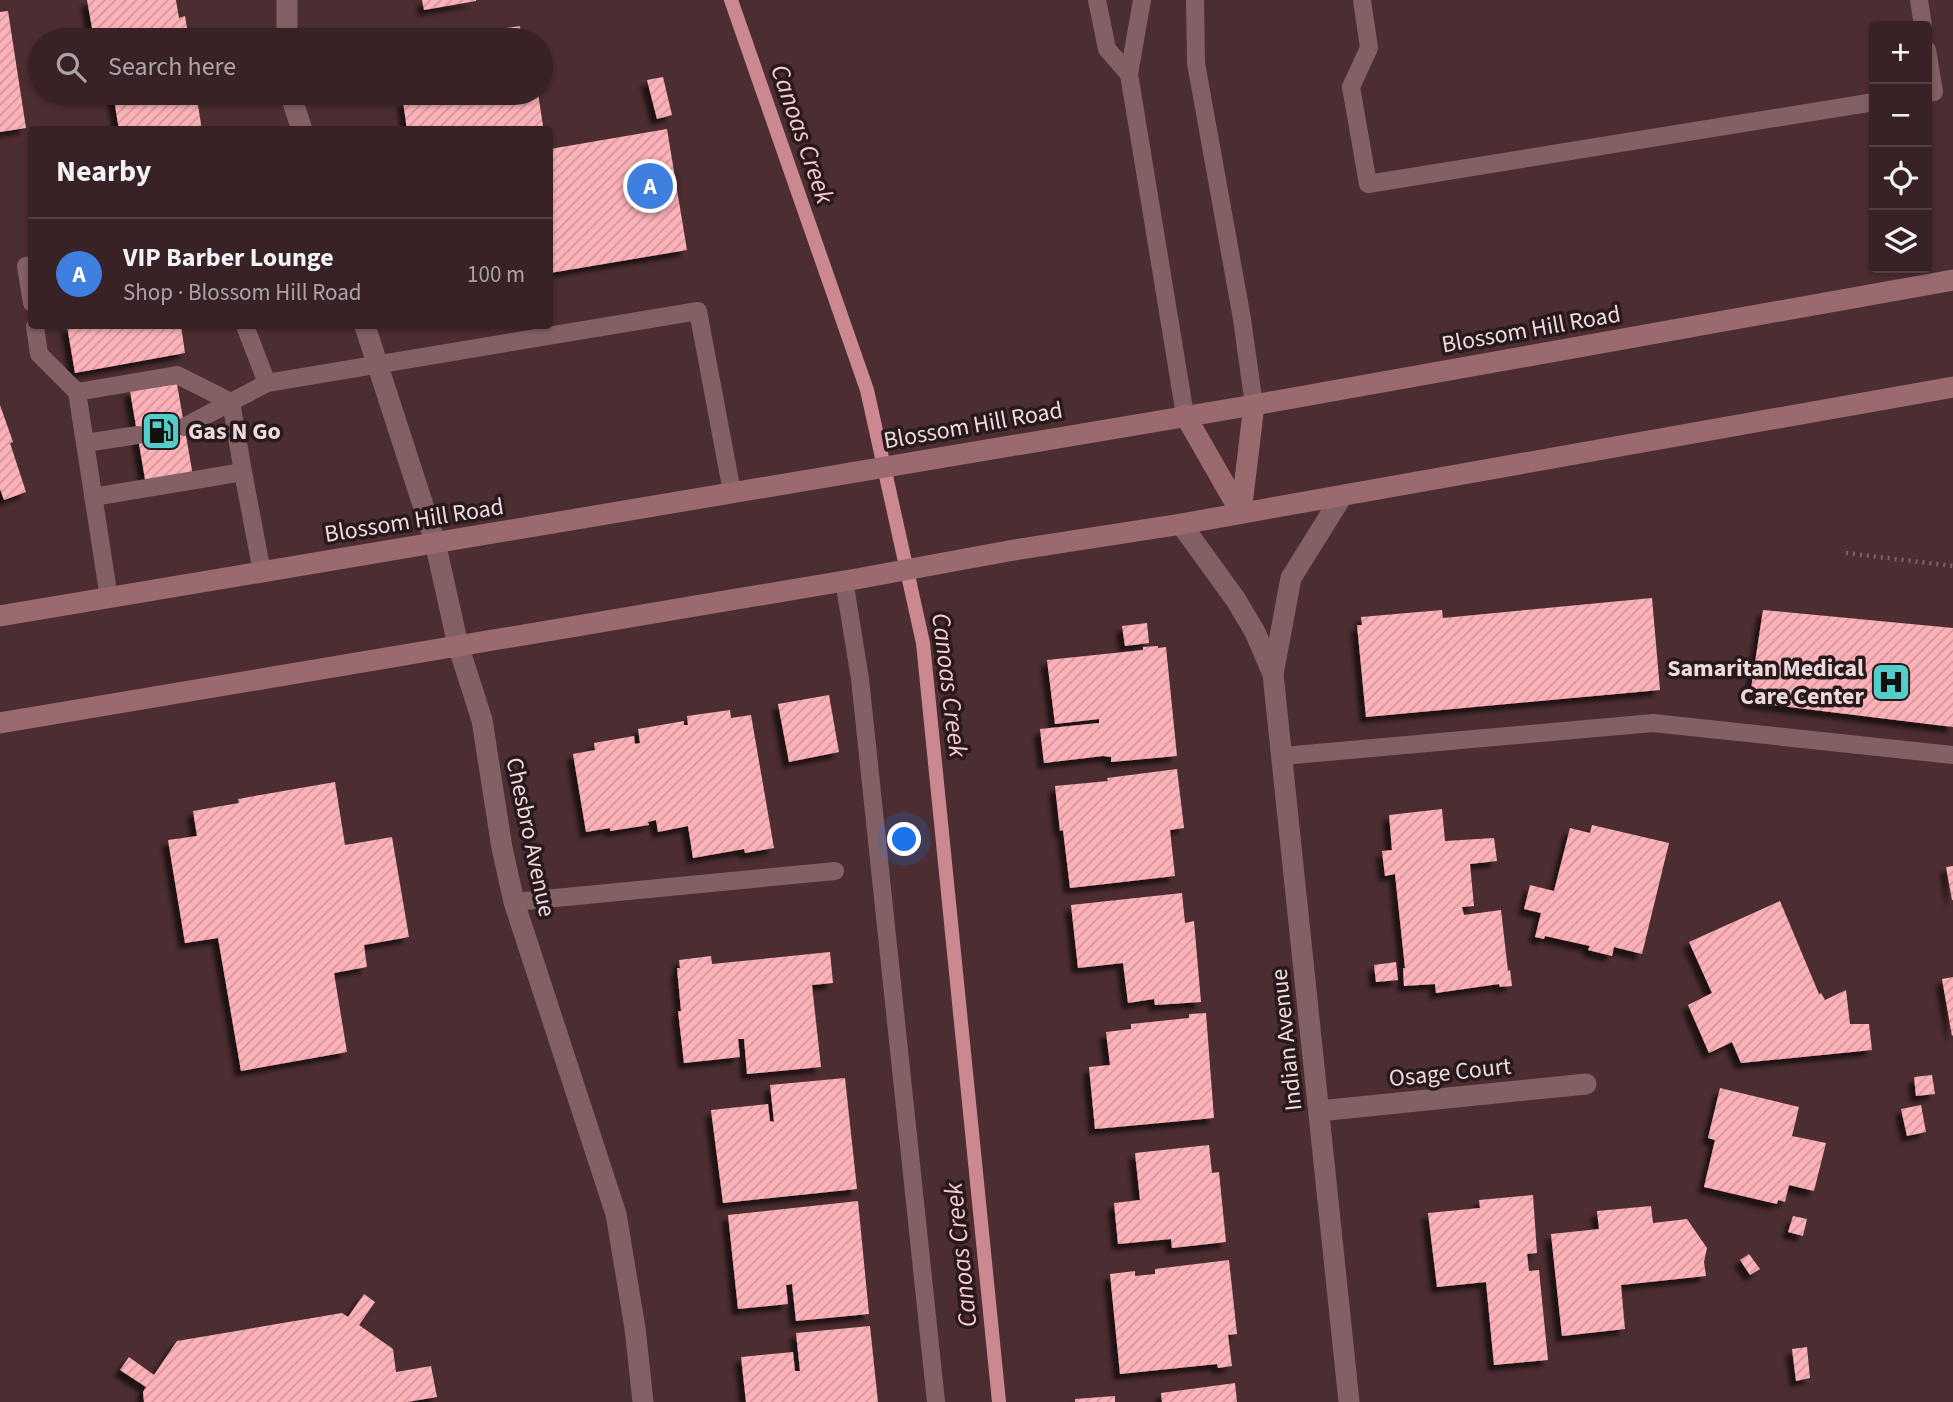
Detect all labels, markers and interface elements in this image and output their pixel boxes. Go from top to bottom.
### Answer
map controls [1869,21,1932,273]
button: + [1869,21,1932,84]
search box [28,28,553,105]
icon: search [52,48,90,86]
text: Search here [108,48,236,85]
water label: Canoas Creek [761,60,844,209]
button: − [1869,84,1932,147]
button: locate [1869,147,1932,210]
text: Nearby [56,150,151,193]
pin: A [627,160,673,212]
button: layers [1869,210,1932,273]
text: VIP Barber Lounge [123,239,334,276]
text: A [72,258,86,291]
text: 100 m [467,258,525,291]
text: Shop · Blossom Hill Road [123,276,362,309]
street label: Blossom Hill Road [1439,297,1623,362]
street label: Blossom Hill Road [881,393,1065,458]
fuel station icon: Gas N Go [140,410,182,452]
place label: Gas N Go [188,414,281,449]
street label: Blossom Hill Road [322,489,506,552]
water label: Canoas Creek [922,611,977,760]
place label: Samaritan Medical Care Center [1667,651,1864,714]
hospital icon: Samaritan Medical Care Center [1870,661,1912,703]
street label: Chesbro Avenue [497,754,564,920]
your location [887,822,921,856]
street label: Indian Avenue [1262,967,1311,1113]
street label: Osage Court [1387,1049,1513,1096]
water label: Canoas Creek [934,1180,986,1329]

